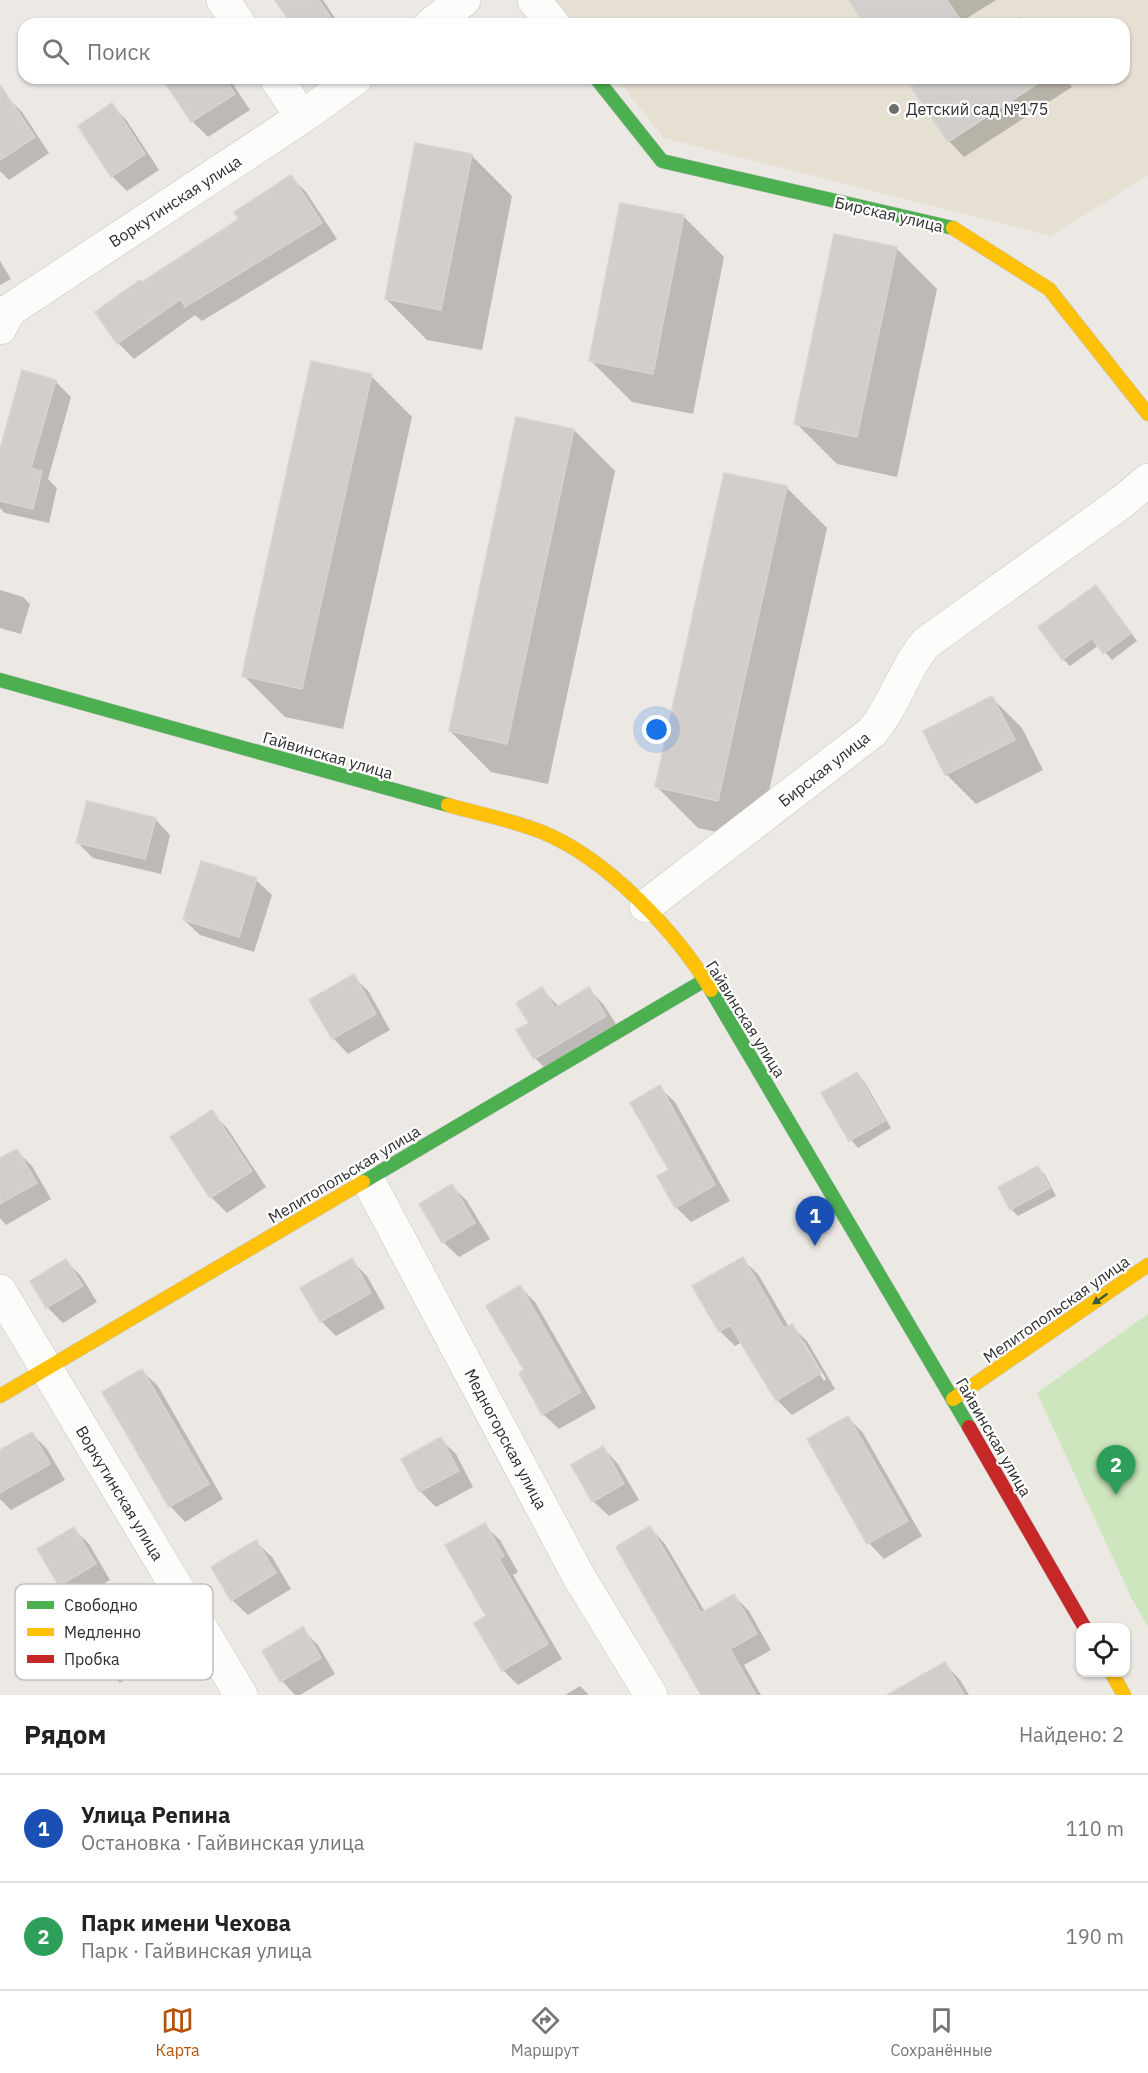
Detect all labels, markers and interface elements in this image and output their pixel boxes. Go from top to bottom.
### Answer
search box [18,18,1130,84]
icon: search [39,35,72,68]
text: Поиск [87,37,151,66]
place label: Детский сад №175 [906,99,1048,119]
marker: Детский сад №175 [887,102,901,116]
street label: Воркутинская улица [105,150,245,251]
street label: Бирская улица [833,192,946,236]
your location [642,715,671,744]
street label: Гайвинская улица [261,727,396,783]
street label: Бирская улица [774,727,874,811]
street label: Гайвинская улица [702,957,790,1082]
street label: Мелитопольская улица [264,1120,424,1227]
pin: 1 [796,1196,834,1246]
street label: Мелитопольская улица [979,1251,1133,1367]
one-way arrow [1092,1293,1108,1304]
street label: Медногорская улица [460,1365,552,1513]
street label: Гайвинская улица [952,1374,1036,1500]
street label: Воркутинская улица [72,1422,168,1564]
pin: 2 [1096,1446,1136,1495]
legend [15,1584,213,1680]
text: Свободно [64,1595,138,1615]
text: Медленно [64,1622,141,1642]
map controls [1076,1623,1130,1677]
button: locate [1076,1623,1130,1677]
text: Пробка [64,1649,120,1669]
text: Рядом [24,1717,106,1751]
text: Найдено: 2 [1019,1721,1124,1748]
text: Улица Репина [81,1800,230,1829]
text: 1 [38,1815,50,1842]
text: 110 m [1066,1815,1124,1842]
text: Остановка · Гайвинская улица [81,1829,364,1856]
text: Парк имени Чехова [81,1908,291,1937]
text: 2 [38,1923,50,1950]
text: 190 m [1066,1923,1124,1950]
text: Парк · Гайвинская улица [81,1937,312,1964]
tab: Карта [156,2004,200,2060]
tab: Маршрут [511,2004,579,2060]
tab: Сохранённые [890,2004,992,2060]

